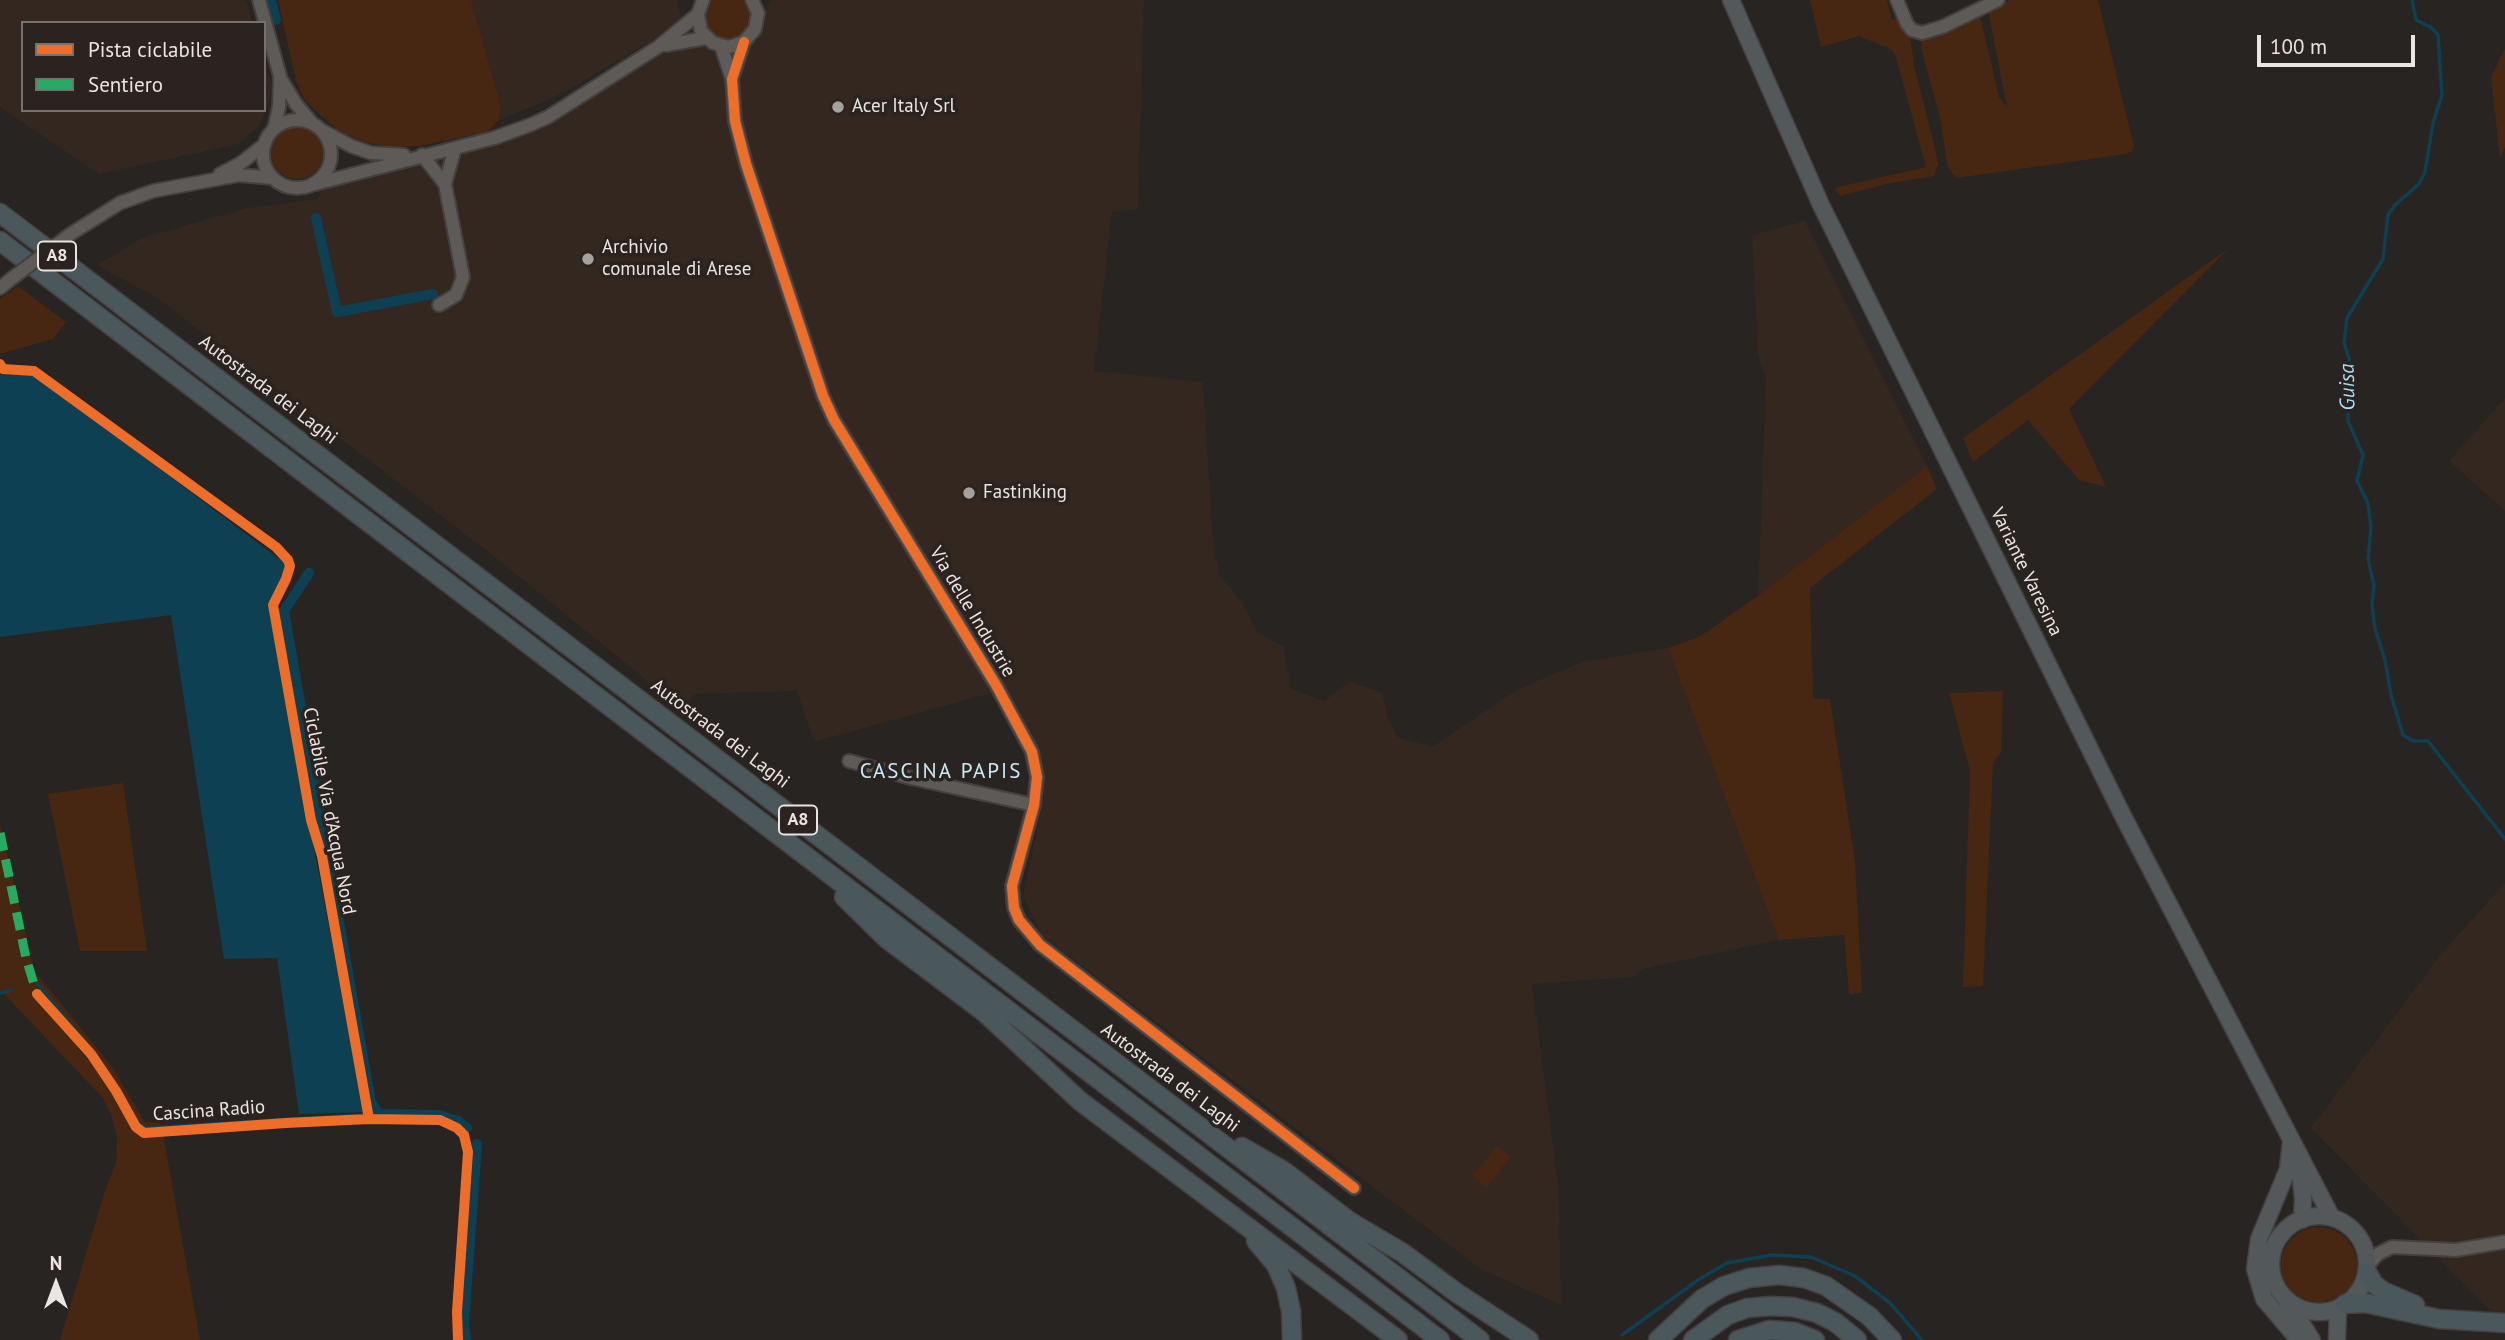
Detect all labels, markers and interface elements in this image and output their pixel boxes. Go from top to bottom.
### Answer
legend [21,21,266,112]
scale bar [2260,21,2418,65]
text: 100 m [2270,33,2327,60]
text: Pista ciclabile [88,36,212,63]
text: Sentiero [88,71,163,98]
place label: Acer Italy Srl [852,96,955,118]
marker: Acer Italy Srl [830,99,846,115]
place label: Archivio comunale di Arese [602,237,751,281]
road number: A8 [38,242,76,270]
marker: Archivio comunale di Arese [580,251,596,267]
street label: Autostrada dei Laghi [194,331,342,449]
water label: Guisa [2335,363,2361,411]
place label: Fastinking [983,482,1067,504]
marker: Fastinking [961,485,977,501]
street label: Variante Varesina [1985,504,2067,640]
street label: Via delle Industrie [924,543,1020,681]
street label: Autostrada dei Laghi [646,675,794,793]
street label: Ciclabile Via d’Acqua Nord [298,705,360,917]
district label: CASCINA PAPIS [861,759,1021,785]
road number: A8 [779,806,817,834]
street label: Autostrada dei Laghi [1096,1019,1244,1137]
street label: Cascina Radio [152,1096,266,1126]
north arrow [21,1249,91,1319]
text: N [50,1251,62,1275]

